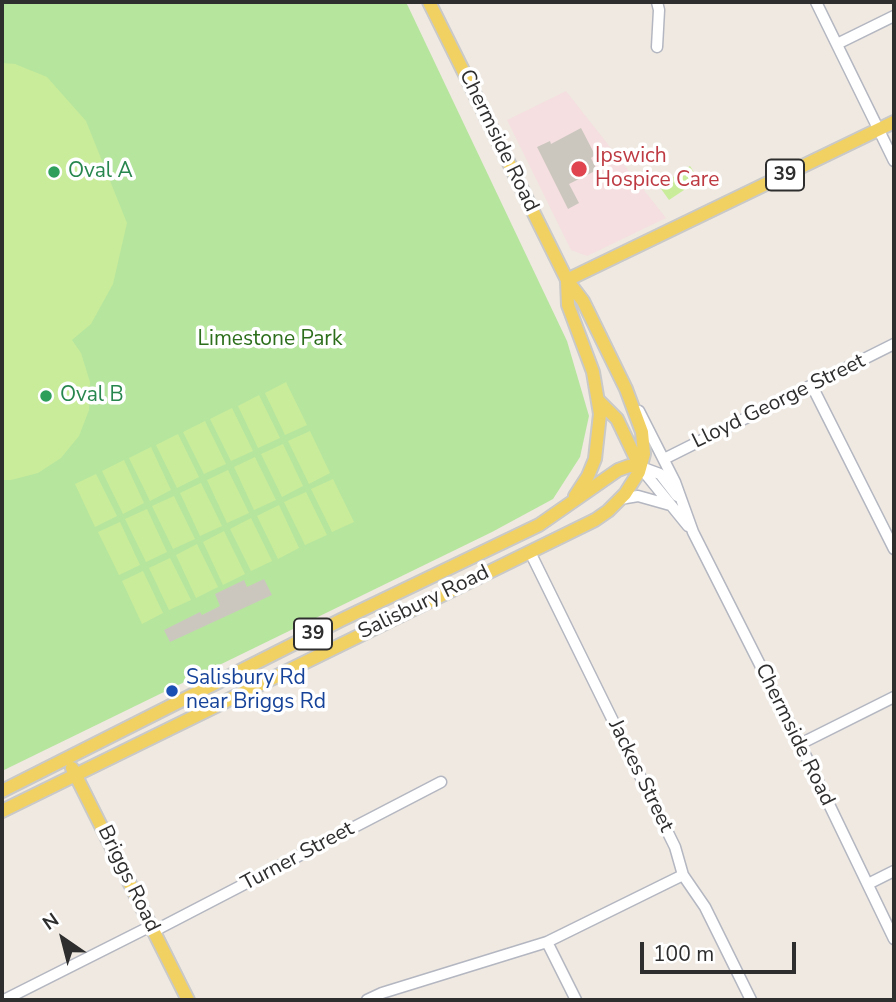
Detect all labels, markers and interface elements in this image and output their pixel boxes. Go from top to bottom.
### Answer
street label: Chermside Road [453,66,543,216]
place label: Ipswich Hospice Care [595,144,719,194]
place label: Oval A [68,159,133,185]
marker: Ipswich Hospice Care [569,159,589,179]
road number: 39 [766,160,804,190]
marker: Oval A [46,164,62,180]
park label: Limestone Park [198,327,342,353]
street label: Lloyd George Street [689,349,869,455]
place label: Oval B [60,383,124,409]
marker: Oval B [38,388,54,404]
street label: Salisbury Road [354,560,494,646]
road number: 39 [294,618,332,650]
street label: Chermside Road [749,660,839,810]
place label: Salisbury Rd near Briggs Rd [186,666,326,716]
marker: Salisbury Rd near Briggs Rd [164,683,180,699]
street label: Jackes Street [602,716,678,836]
street label: Turner Street [237,817,359,897]
street label: Briggs Road [91,822,165,936]
north arrow [28,904,98,974]
text: N [38,907,64,937]
scale bar [644,928,800,972]
text: 100 m [653,940,714,968]

